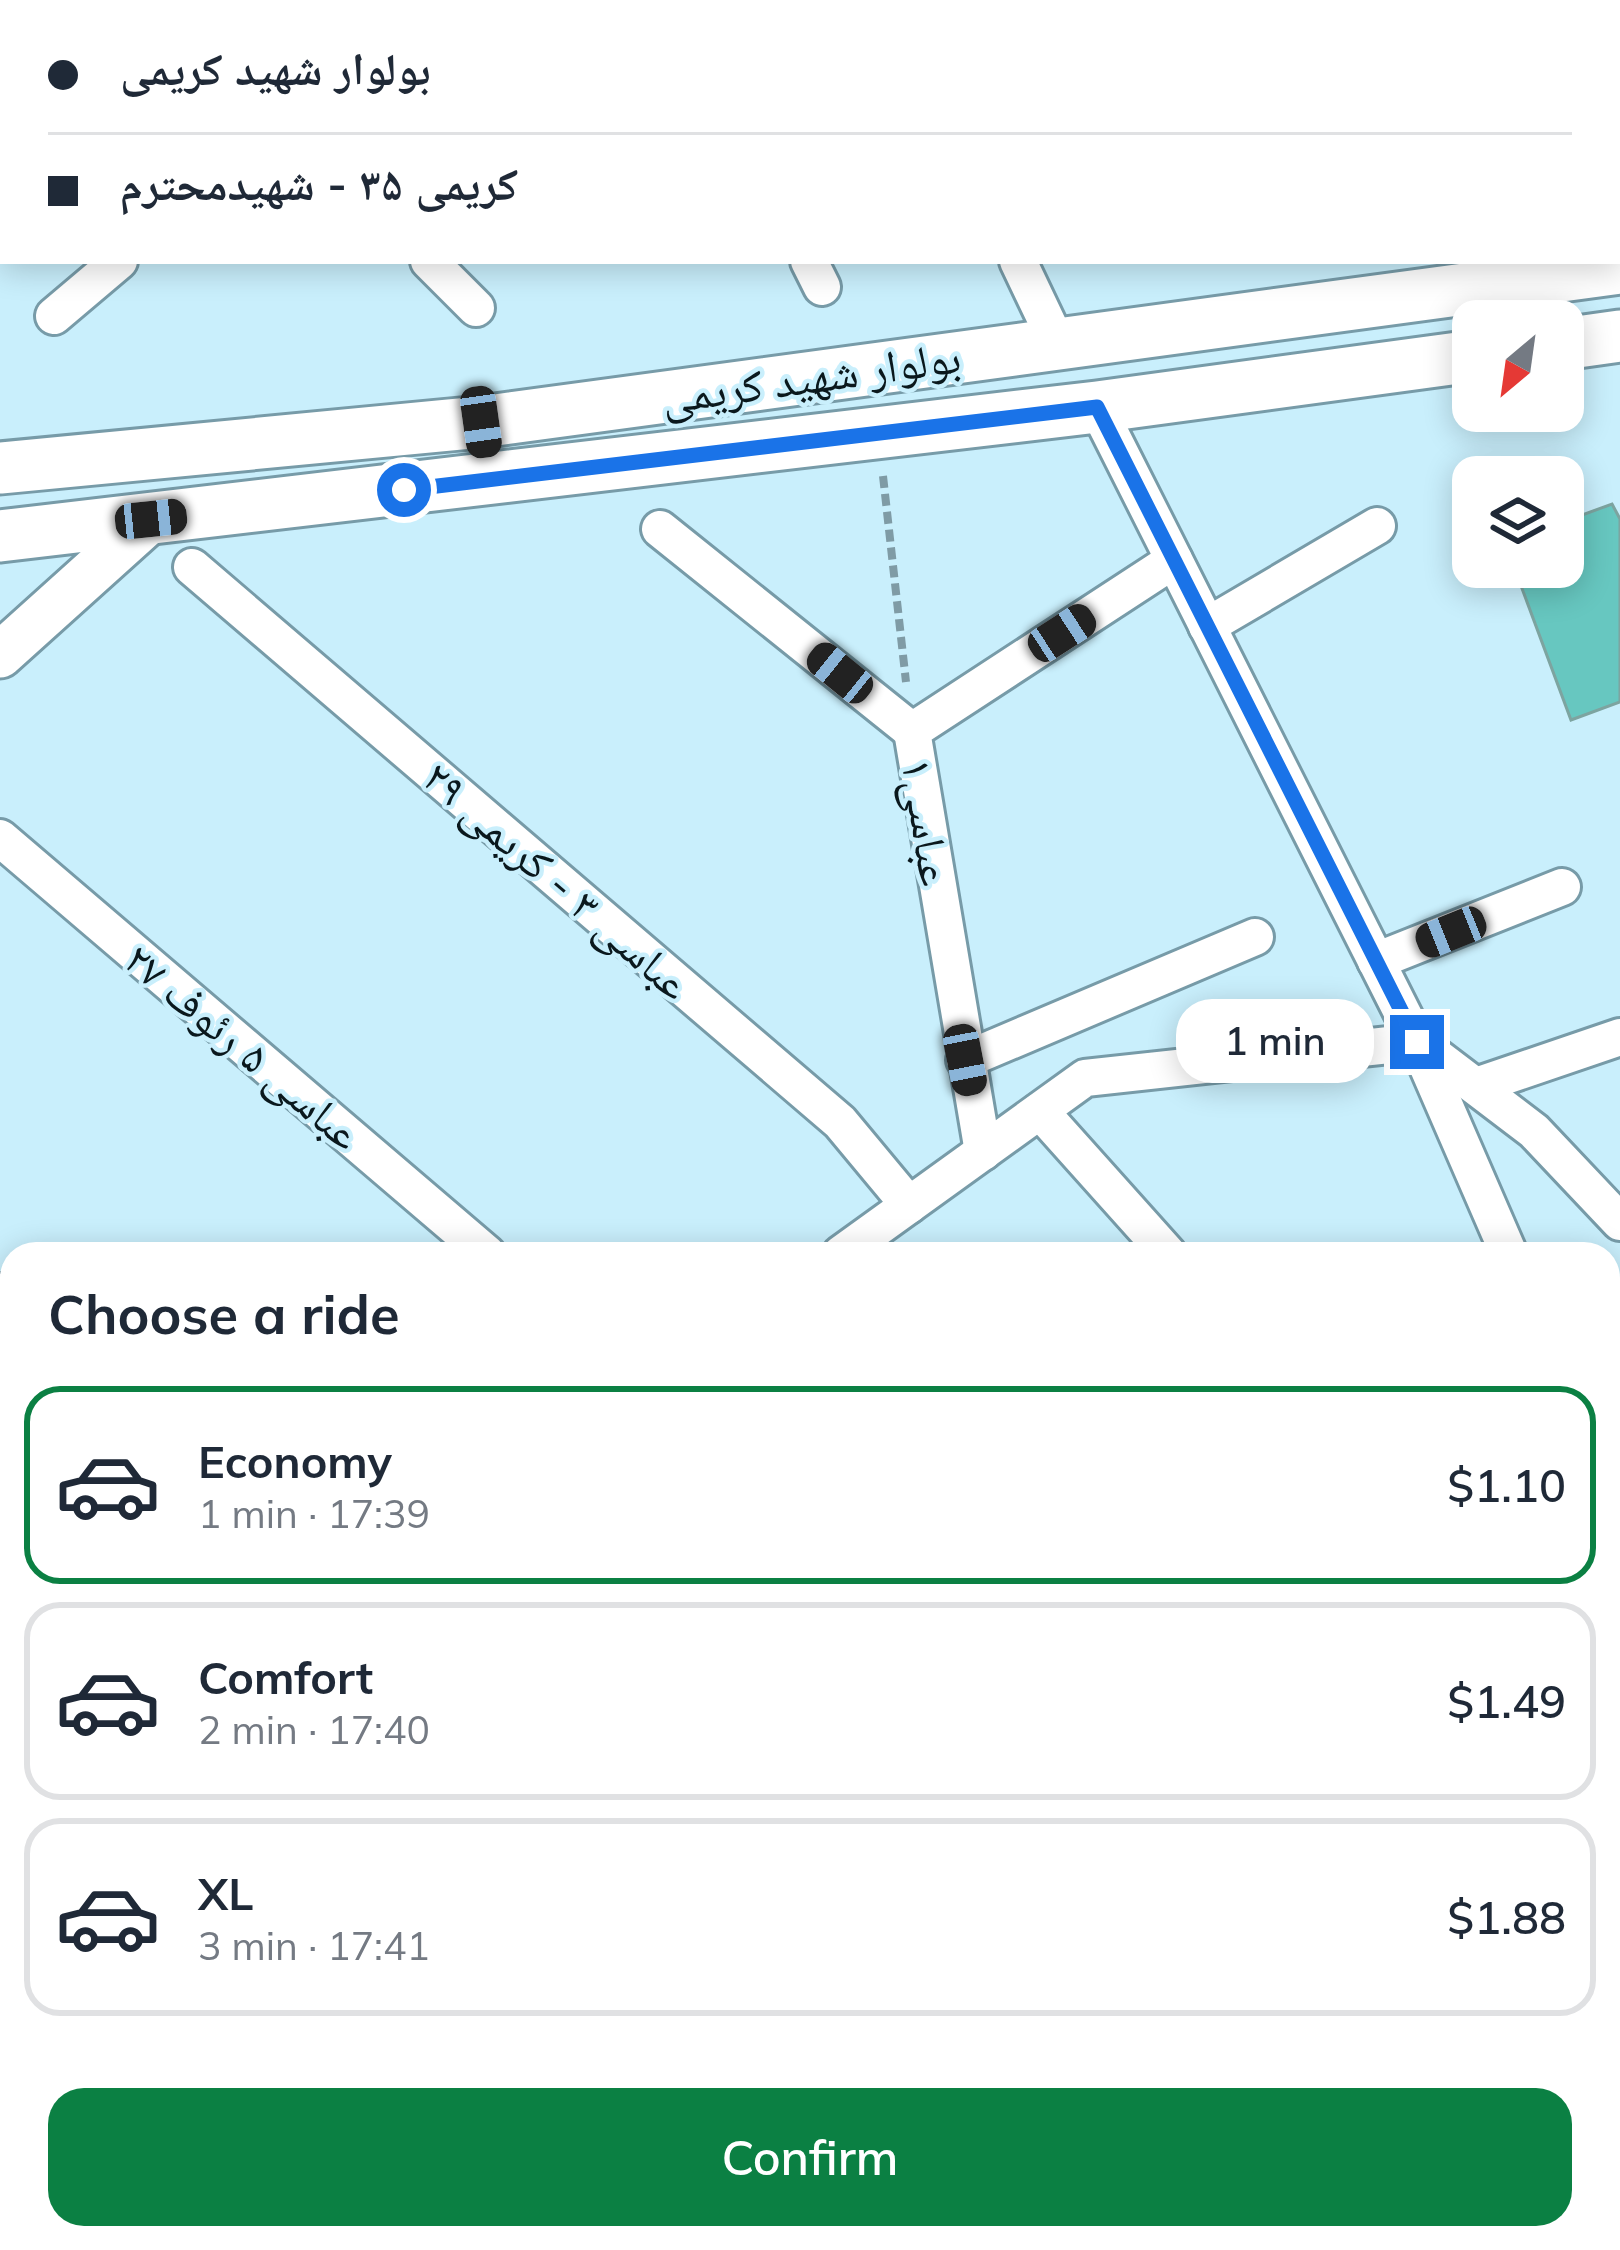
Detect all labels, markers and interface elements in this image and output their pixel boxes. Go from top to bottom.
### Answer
text: بولوار شهید کریمی [120,40,431,96]
text: کریمی ۳۵ - شهیدمحترم [120,155,518,211]
north arrow [1452,300,1584,432]
map controls [1452,300,1584,588]
street label: بولوار شهید کریمی [658,327,964,426]
car [458,384,504,460]
button: layers [1452,456,1584,588]
route start [377,463,431,517]
car [113,497,189,541]
car [1022,598,1102,668]
car [801,636,879,710]
street label: عباسی ۳ - کریمی ۲۹ [412,748,703,1012]
street label: عباسی۱ [889,754,966,890]
car [1411,902,1491,962]
street label: عباسی ۵ رئوف ۲۷ [113,930,374,1162]
callout: 1 min [1177,1000,1375,1084]
route end [1390,1015,1444,1069]
text: 1 min [1224,1016,1326,1065]
car [940,1021,990,1099]
text: Choose a ride [48,1280,400,1348]
icon: car [54,1431,162,1539]
text: Economy [198,1433,392,1489]
text: $1.10 [1447,1457,1566,1513]
text: 1 min · 17:39 [198,1489,430,1538]
icon: car [54,1647,162,1755]
text: Comfort [198,1649,373,1705]
text: $1.49 [1447,1673,1566,1729]
text: 2 min · 17:40 [198,1705,430,1754]
icon: car [54,1863,162,1971]
text: XL [198,1865,253,1921]
text: $1.88 [1447,1889,1566,1945]
text: 3 min · 17:41 [198,1921,430,1970]
button: Confirm [48,2088,1572,2226]

